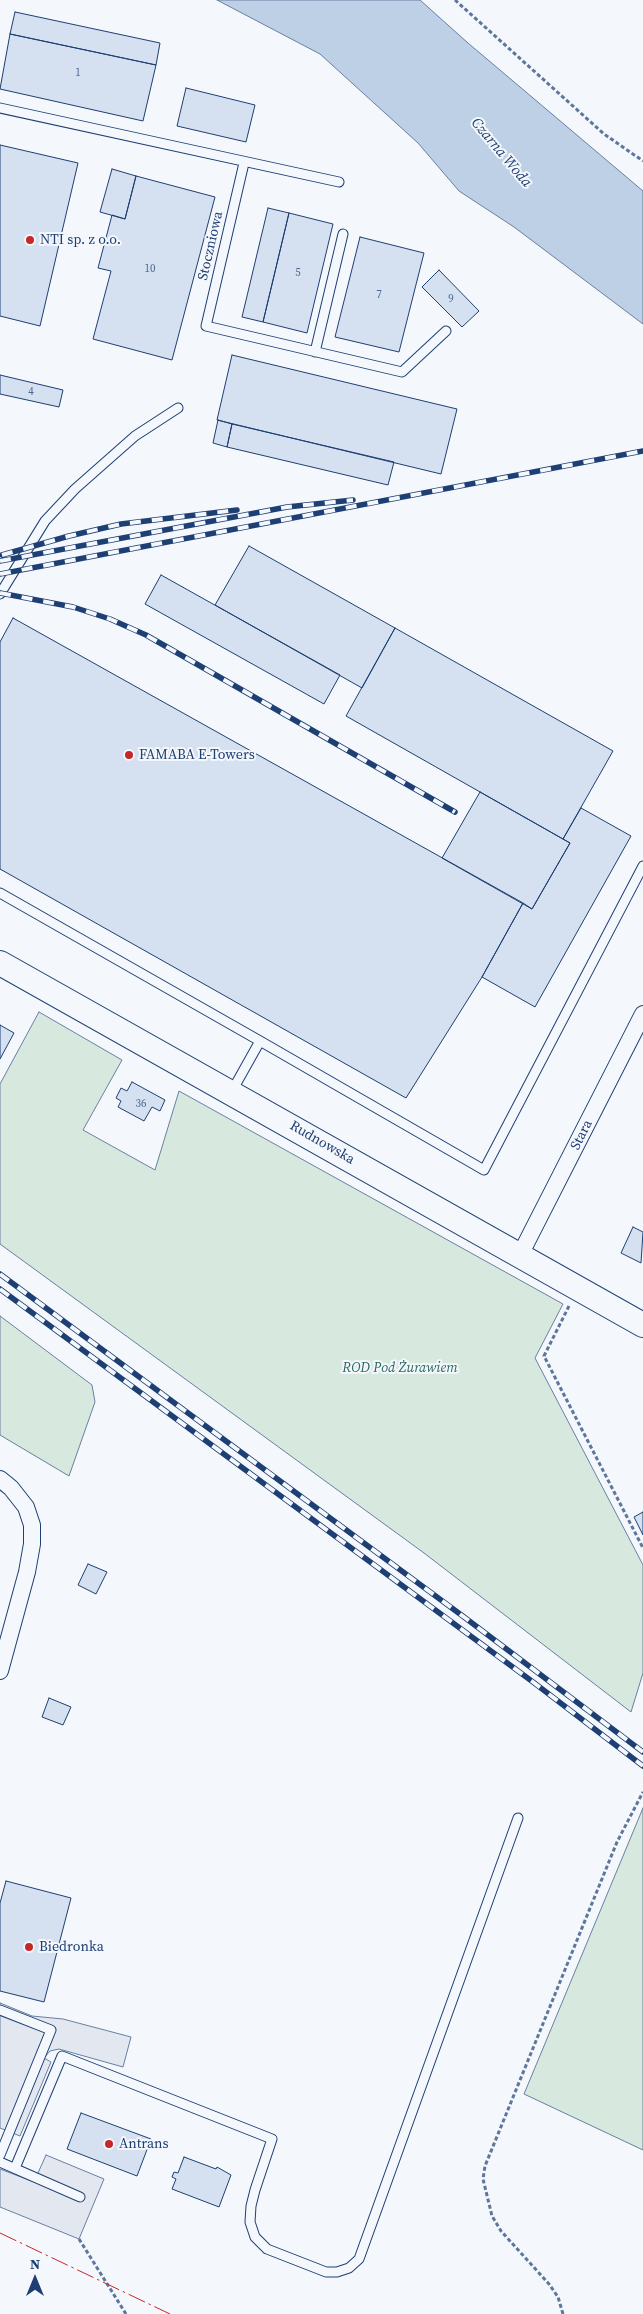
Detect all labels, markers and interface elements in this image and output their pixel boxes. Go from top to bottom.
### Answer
house number: 1 [75,66,81,80]
water label: Czarna Woda [467,115,535,191]
street label: Stoczniowa [195,210,227,282]
place label: NTI sp. z o.o. [40,232,121,248]
marker: NTI sp. z o.o. [24,234,36,246]
house number: 10 [145,262,155,276]
house number: 5 [295,266,301,280]
house number: 7 [376,288,382,302]
house number: 9 [448,292,454,306]
house number: 4 [28,385,34,399]
place label: FAMABA E-Towers [139,747,255,763]
marker: FAMABA E-Towers [123,749,135,761]
house number: 36 [136,1097,146,1111]
street label: Stara [567,1117,597,1153]
street label: Rudnowska [286,1118,358,1168]
park label: ROD Pod Żurawiem [342,1360,458,1376]
place label: Biedronka [39,1939,104,1955]
marker: Biedronka [23,1941,35,1953]
place label: Antrans [119,2136,169,2152]
marker: Antrans [103,2138,115,2150]
north arrow [10,2254,60,2304]
text: N [30,2254,40,2274]

